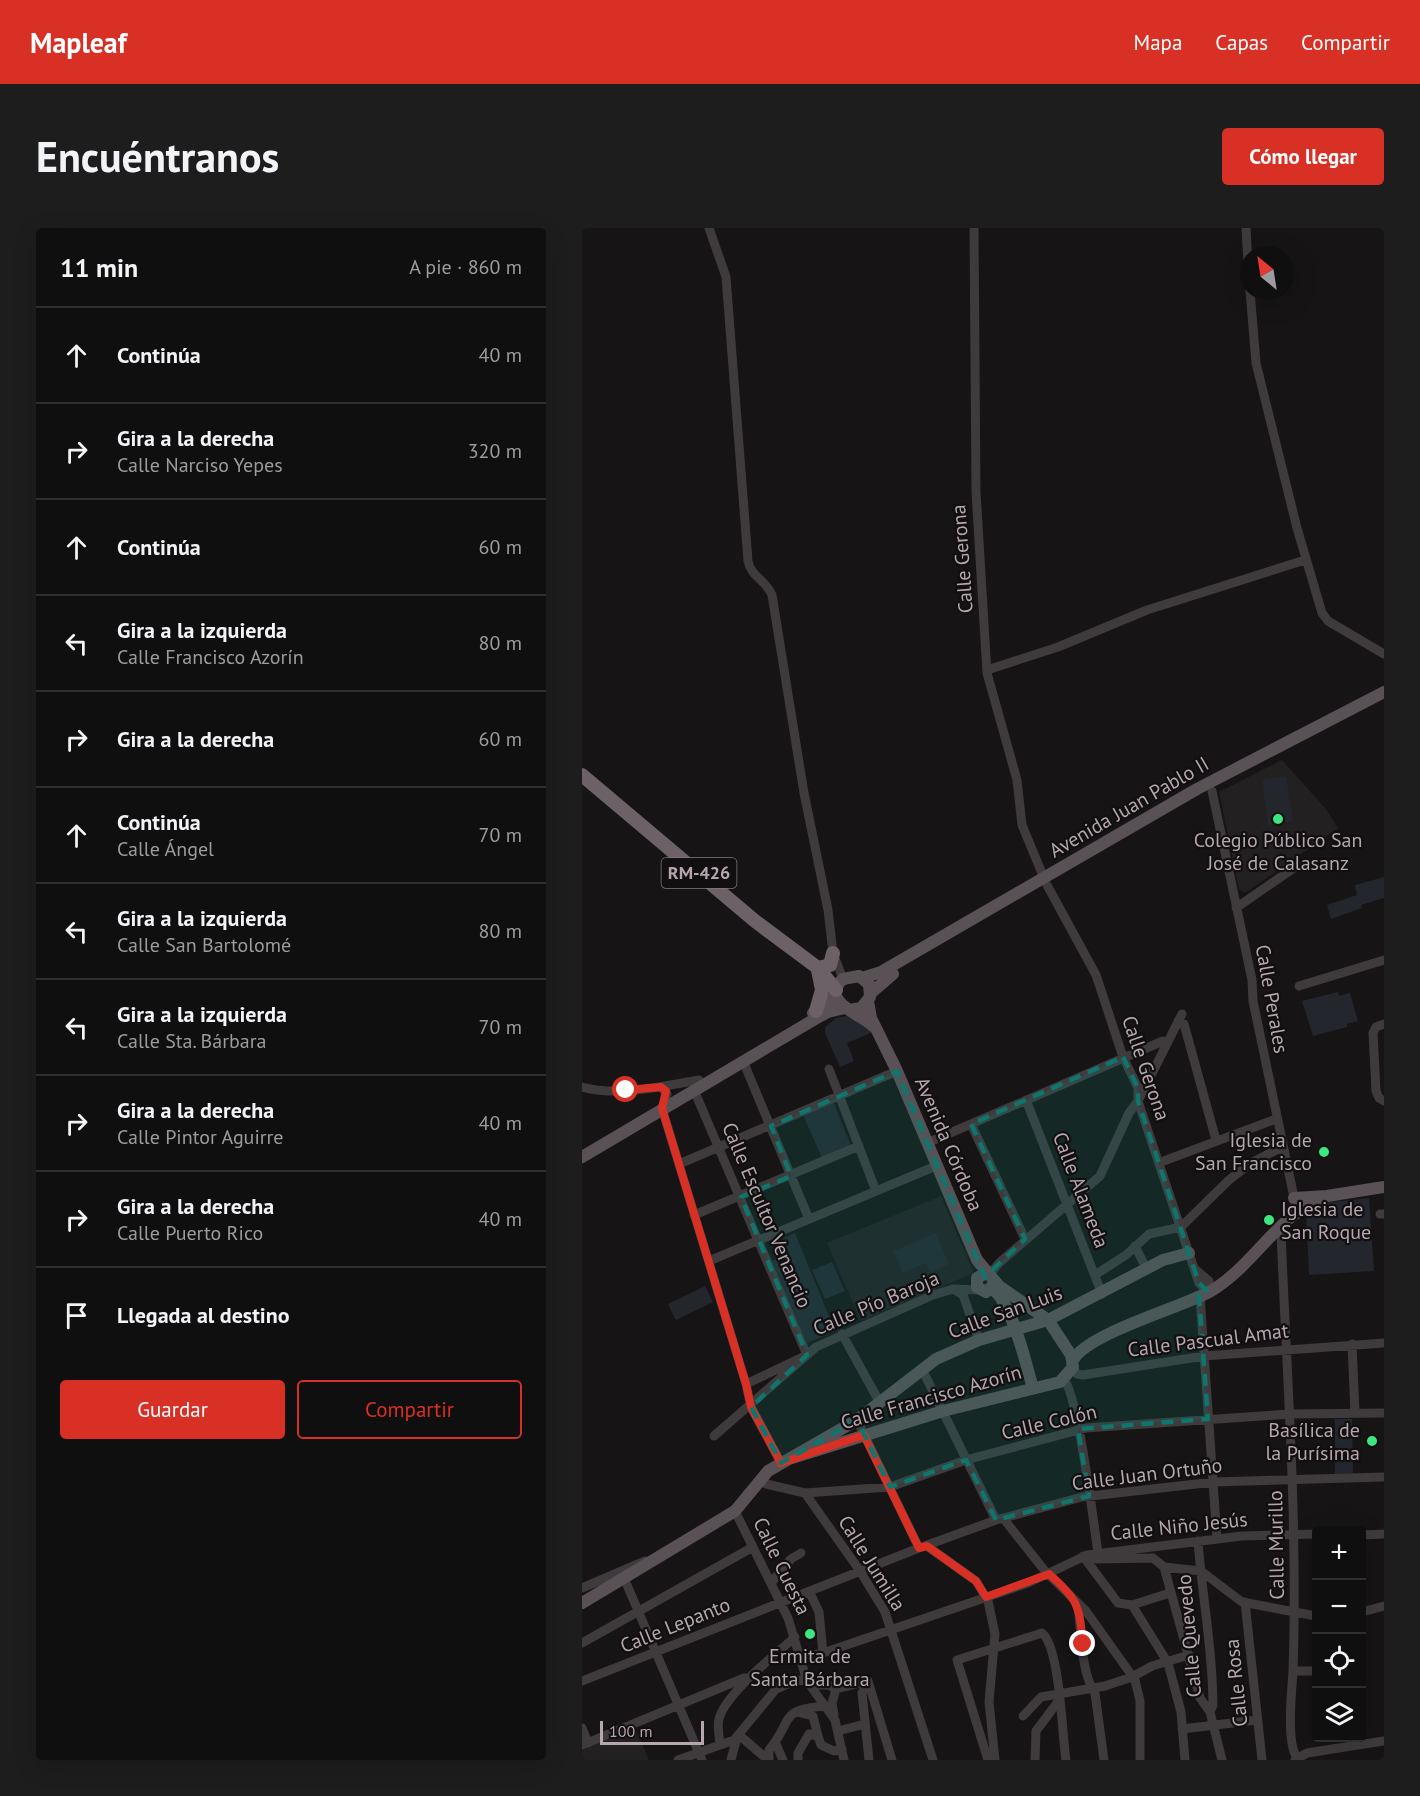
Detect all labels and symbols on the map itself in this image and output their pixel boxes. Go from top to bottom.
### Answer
north arrow [1240,246,1294,300]
street label: Calle Gerona [945,504,979,614]
street label: Avenida Juan Pablo II [1044,751,1214,863]
marker: Colegio Público San José de Calasanz [1271,812,1285,826]
place label: Colegio Público San José de Calasanz [1194,827,1362,876]
road number: RM-426 [662,858,736,888]
street label: Calle Perales [1250,943,1294,1055]
street label: Calle Gerona [1116,1012,1176,1124]
street label: Avenida Córdoba [909,1073,989,1215]
route start [612,1076,638,1102]
street label: Calle Escultor Venancio [716,1118,818,1312]
place label: Iglesia de San Francisco [1195,1127,1312,1176]
street label: Calle Alameda [1047,1128,1115,1252]
marker: Iglesia de San Francisco [1317,1145,1331,1159]
place label: Iglesia de San Roque [1281,1196,1371,1245]
marker: Iglesia de San Roque [1262,1213,1276,1227]
street label: Calle Pío Baroja [809,1265,943,1341]
street label: Calle San Luis [944,1279,1066,1345]
street label: Calle Pascual Amat [1126,1317,1290,1363]
street label: Calle Francisco Azorín [838,1359,1024,1435]
street label: Calle Colón [999,1398,1099,1446]
place label: Basílica de la Purísima [1266,1417,1360,1466]
marker: Basílica de la Purísima [1365,1434,1379,1448]
street label: Calle Juan Ortuño [1070,1452,1224,1496]
street label: Calle Murillo [1262,1490,1290,1600]
street label: Calle Niño Jesús [1109,1506,1249,1546]
street label: Calle Jumilla [832,1510,912,1616]
street label: Calle Cuesta [747,1513,817,1619]
street label: Calle Quevedo [1171,1573,1207,1699]
street label: Calle Lepanto [616,1591,734,1659]
marker: Ermita de Santa Bárbara [803,1627,817,1641]
route end [1069,1630,1095,1656]
street label: Calle Rosa [1218,1638,1254,1728]
place label: Ermita de Santa Bárbara [750,1643,870,1692]
scale bar [600,1718,704,1746]

